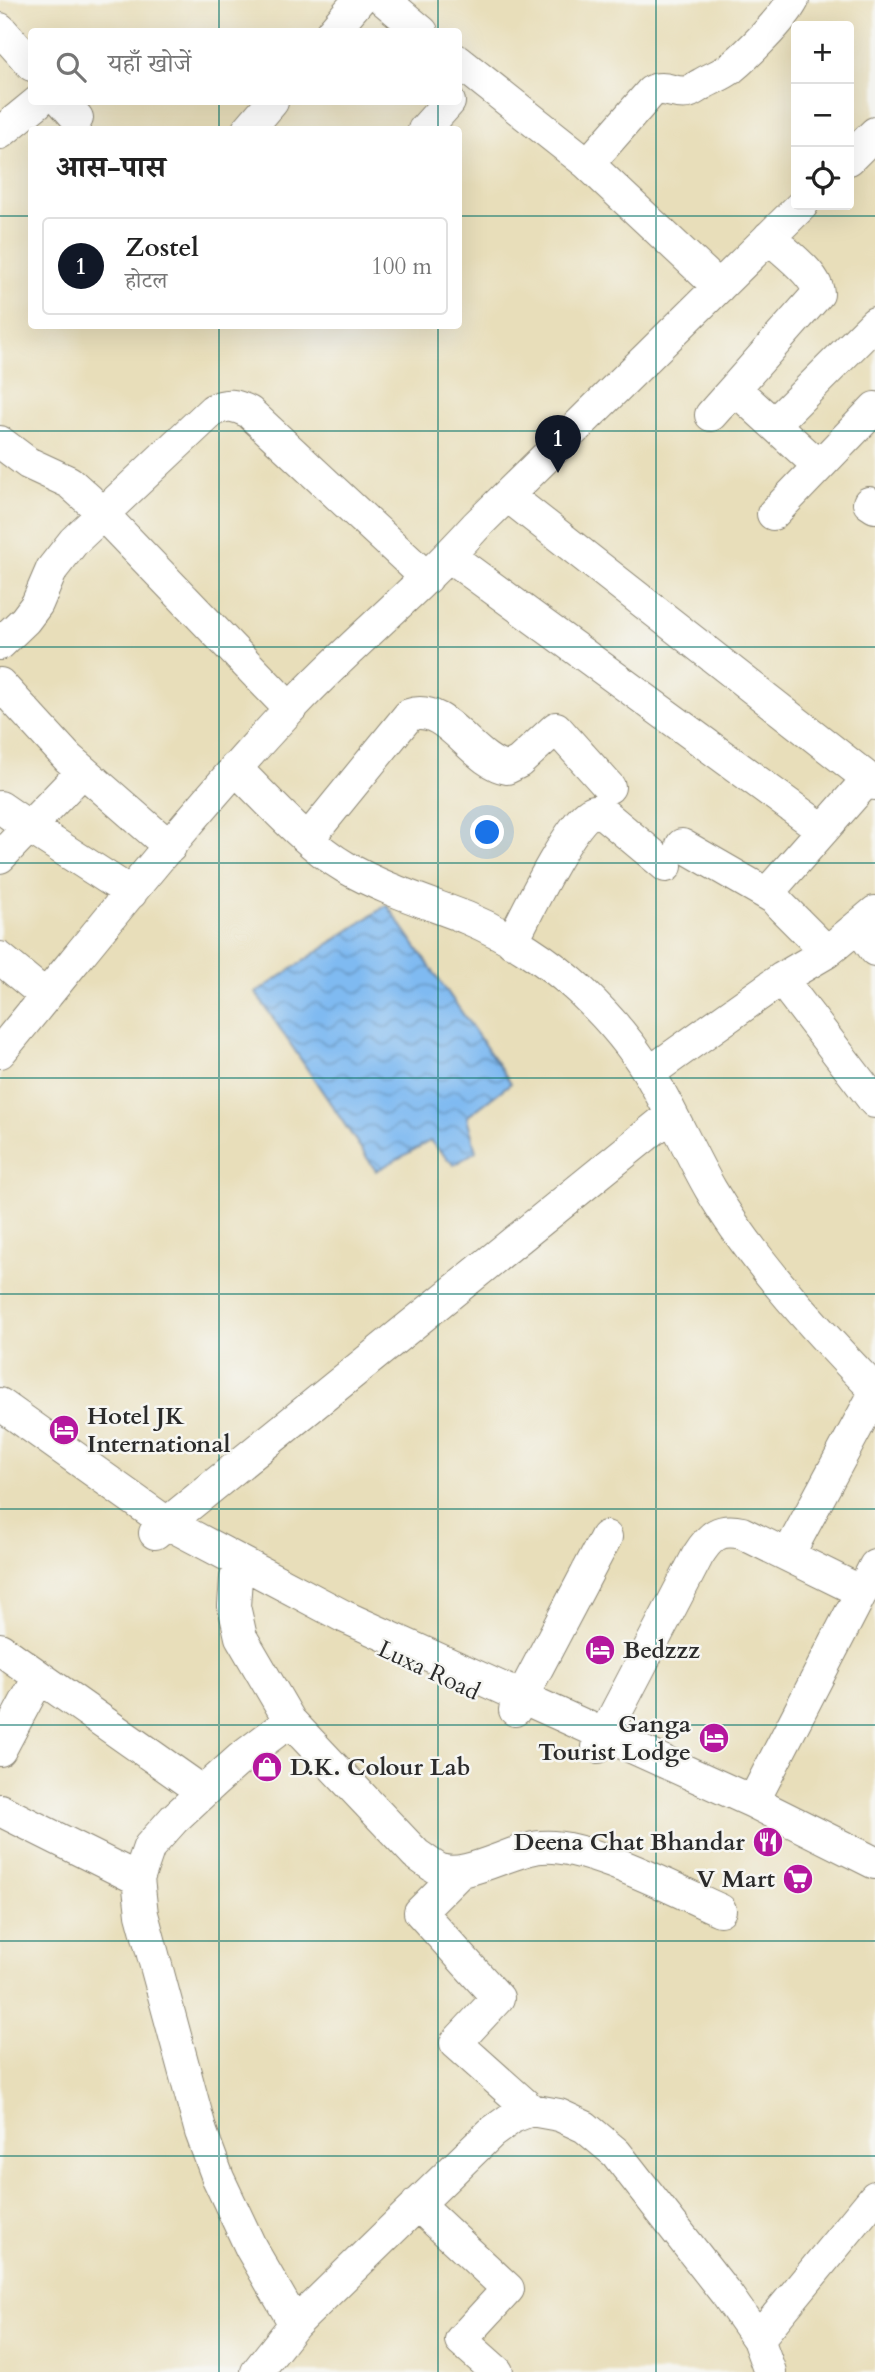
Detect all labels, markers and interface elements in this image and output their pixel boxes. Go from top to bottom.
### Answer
map controls [791,21,854,210]
button: + [791,21,854,84]
search box [28,28,462,105]
text: यहाँ खोजें [108,46,191,81]
icon: search [52,48,90,86]
button: − [791,84,854,147]
text: आस-पास [56,147,166,188]
button: locate [791,147,854,210]
text: Zostel [125,230,199,265]
text: 1 [75,251,87,282]
text: 100 m [371,251,432,282]
text: होटल [125,265,167,296]
pin: 1 [535,415,581,473]
your location [470,815,504,849]
place label: Hotel JK International [87,1400,230,1461]
hotel icon: Hotel JK International [47,1413,81,1447]
street label: Luxa Road [372,1632,485,1709]
hotel icon: Bedzzz [583,1633,617,1667]
place label: Bedzzz [623,1634,700,1667]
place label: Ganga Tourist Lodge [538,1708,691,1769]
hotel icon: Ganga Tourist Lodge [697,1721,731,1755]
shop icon: D.K. Colour Lab [250,1750,284,1784]
place label: D.K. Colour Lab [290,1751,471,1784]
restaurant icon: Deena Chat Bhandar [751,1825,785,1859]
place label: Deena Chat Bhandar [514,1826,745,1859]
supermarket icon: V Mart [781,1862,815,1896]
place label: V Mart [697,1863,776,1896]

